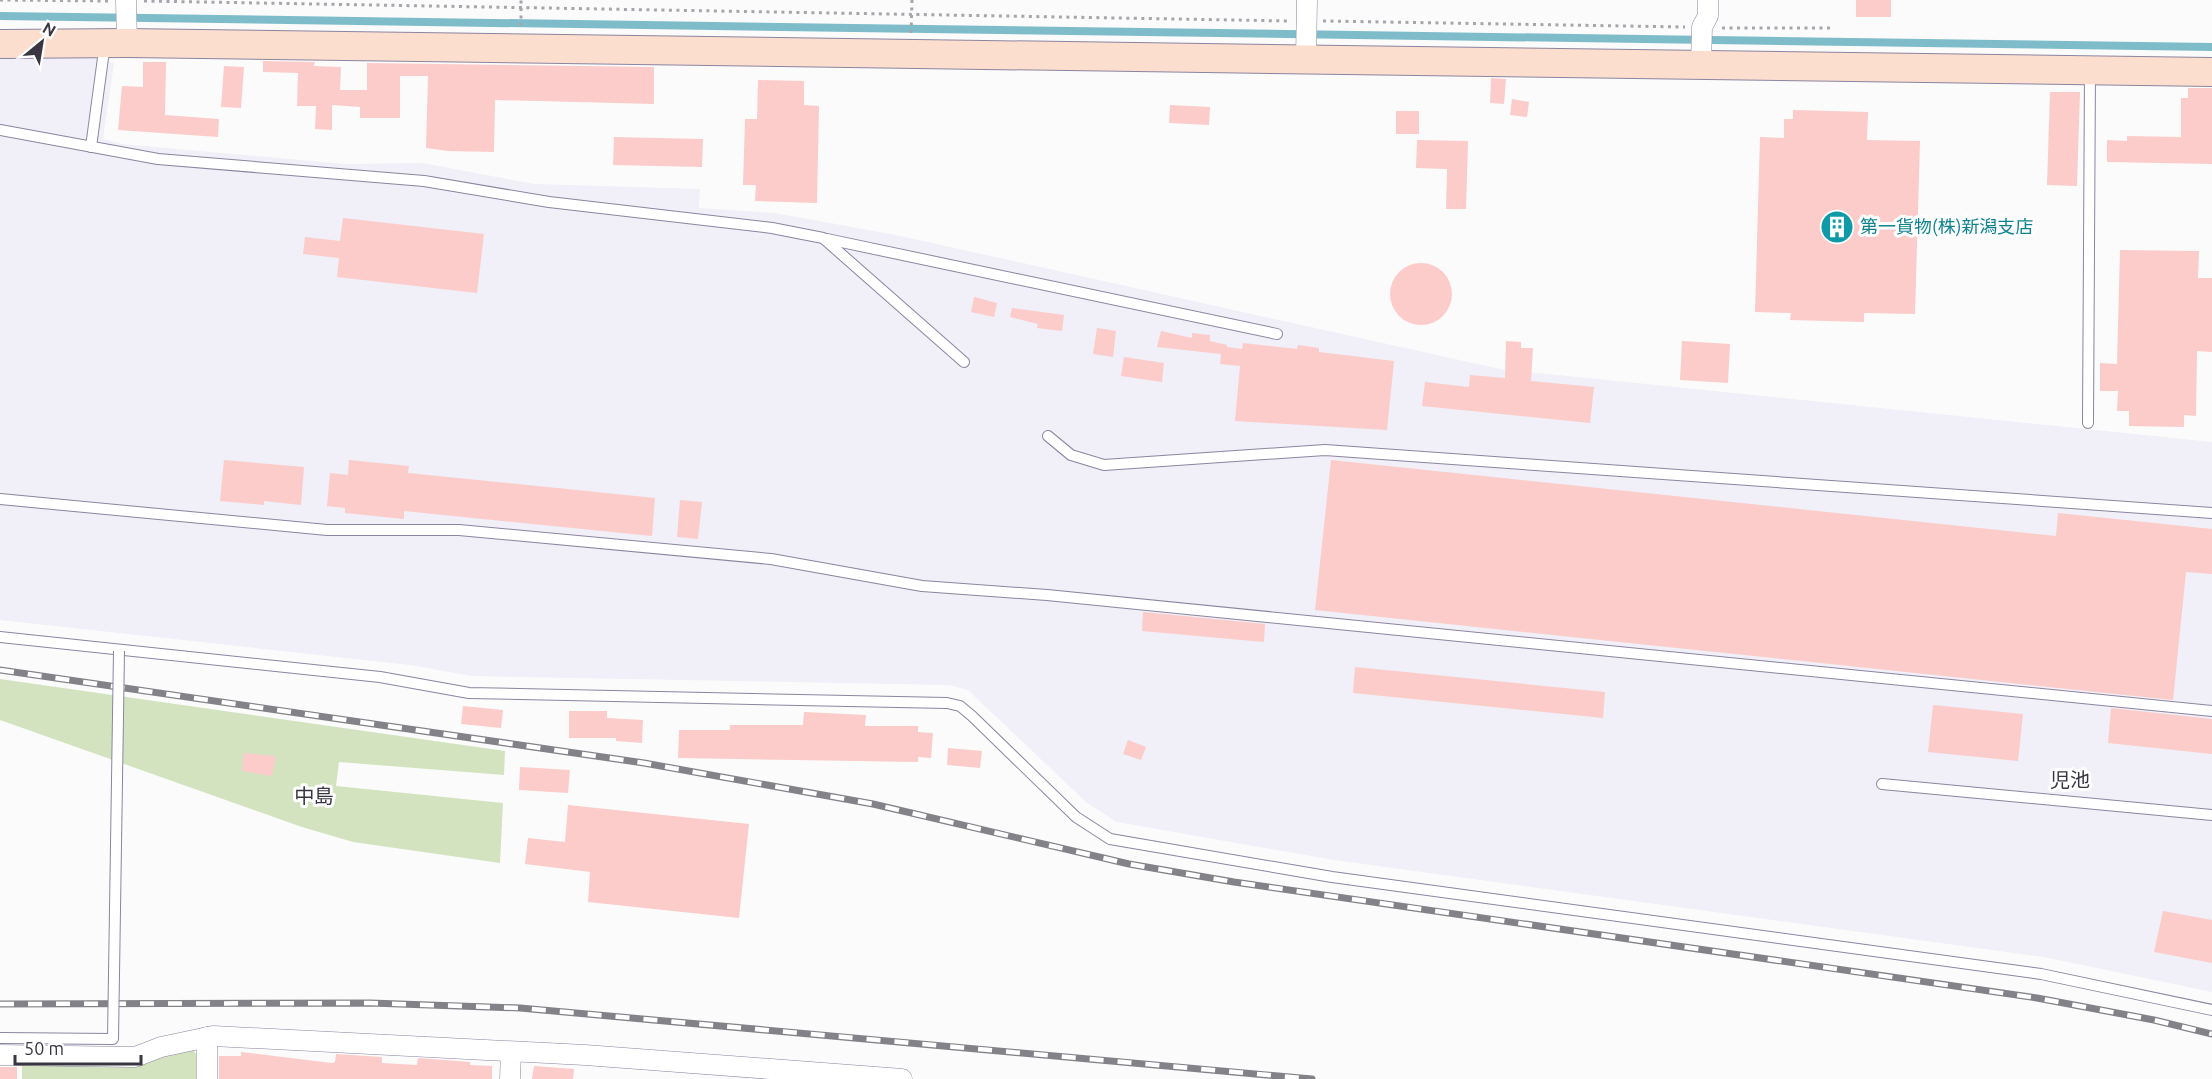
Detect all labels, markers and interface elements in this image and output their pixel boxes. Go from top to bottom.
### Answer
north arrow [12,12,72,72]
text: N [40,18,59,40]
building icon: 第一貨物(株)新潟支店 [1819,209,1855,245]
place label: 第一貨物(株)新潟支店 [1860,216,2033,237]
district label: 児池 [2050,768,2090,791]
district label: 中島 [294,784,334,807]
scale bar [15,1028,141,1066]
text: 50 m [24,1038,64,1058]

